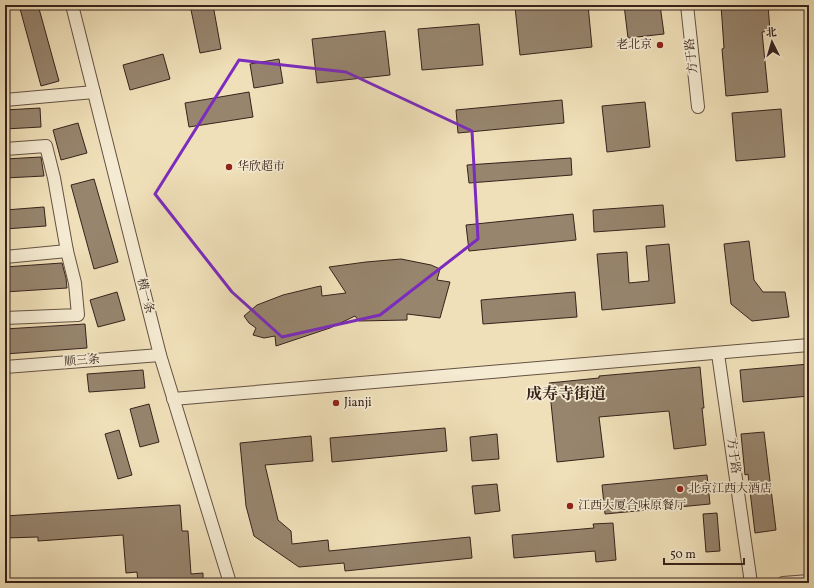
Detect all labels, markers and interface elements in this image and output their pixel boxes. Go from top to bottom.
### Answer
north arrow [752,22,792,62]
text: 北 [765,26,777,41]
place label: 老北京 [616,37,652,53]
street label: 方于路 [682,37,702,75]
marker: 老北京 [655,40,665,50]
place label: 华欣超市 [237,159,285,175]
marker: 华欣超市 [224,162,234,172]
street label: 横一条 [133,277,157,315]
street label: 顺三条 [63,351,101,371]
district label: 成寿寺街道 [526,384,606,406]
place label: Jianji [344,395,372,411]
marker: Jianji [331,398,341,408]
street label: 方于路 [723,437,743,475]
place label: 北京江西大酒店 [688,481,772,497]
marker: 北京江西大酒店 [675,484,685,494]
place label: 江西大厦合味原餐厅 [578,498,686,514]
marker: 江西大厦合味原餐厅 [565,501,575,511]
scale bar [664,540,744,566]
text: 50 m [670,547,696,563]

